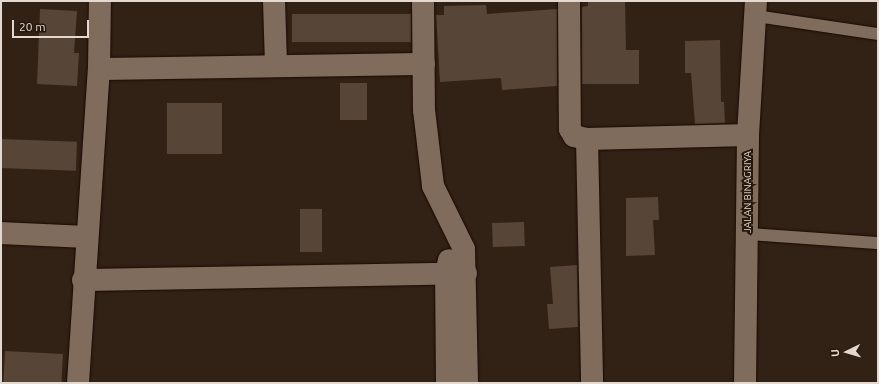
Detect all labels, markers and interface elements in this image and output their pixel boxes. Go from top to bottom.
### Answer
scale bar [14,12,91,38]
text: 20 m [19,20,46,33]
street label: JALAN BINAGRIYA [742,151,754,233]
north arrow [827,332,867,372]
text: U [829,349,841,357]

